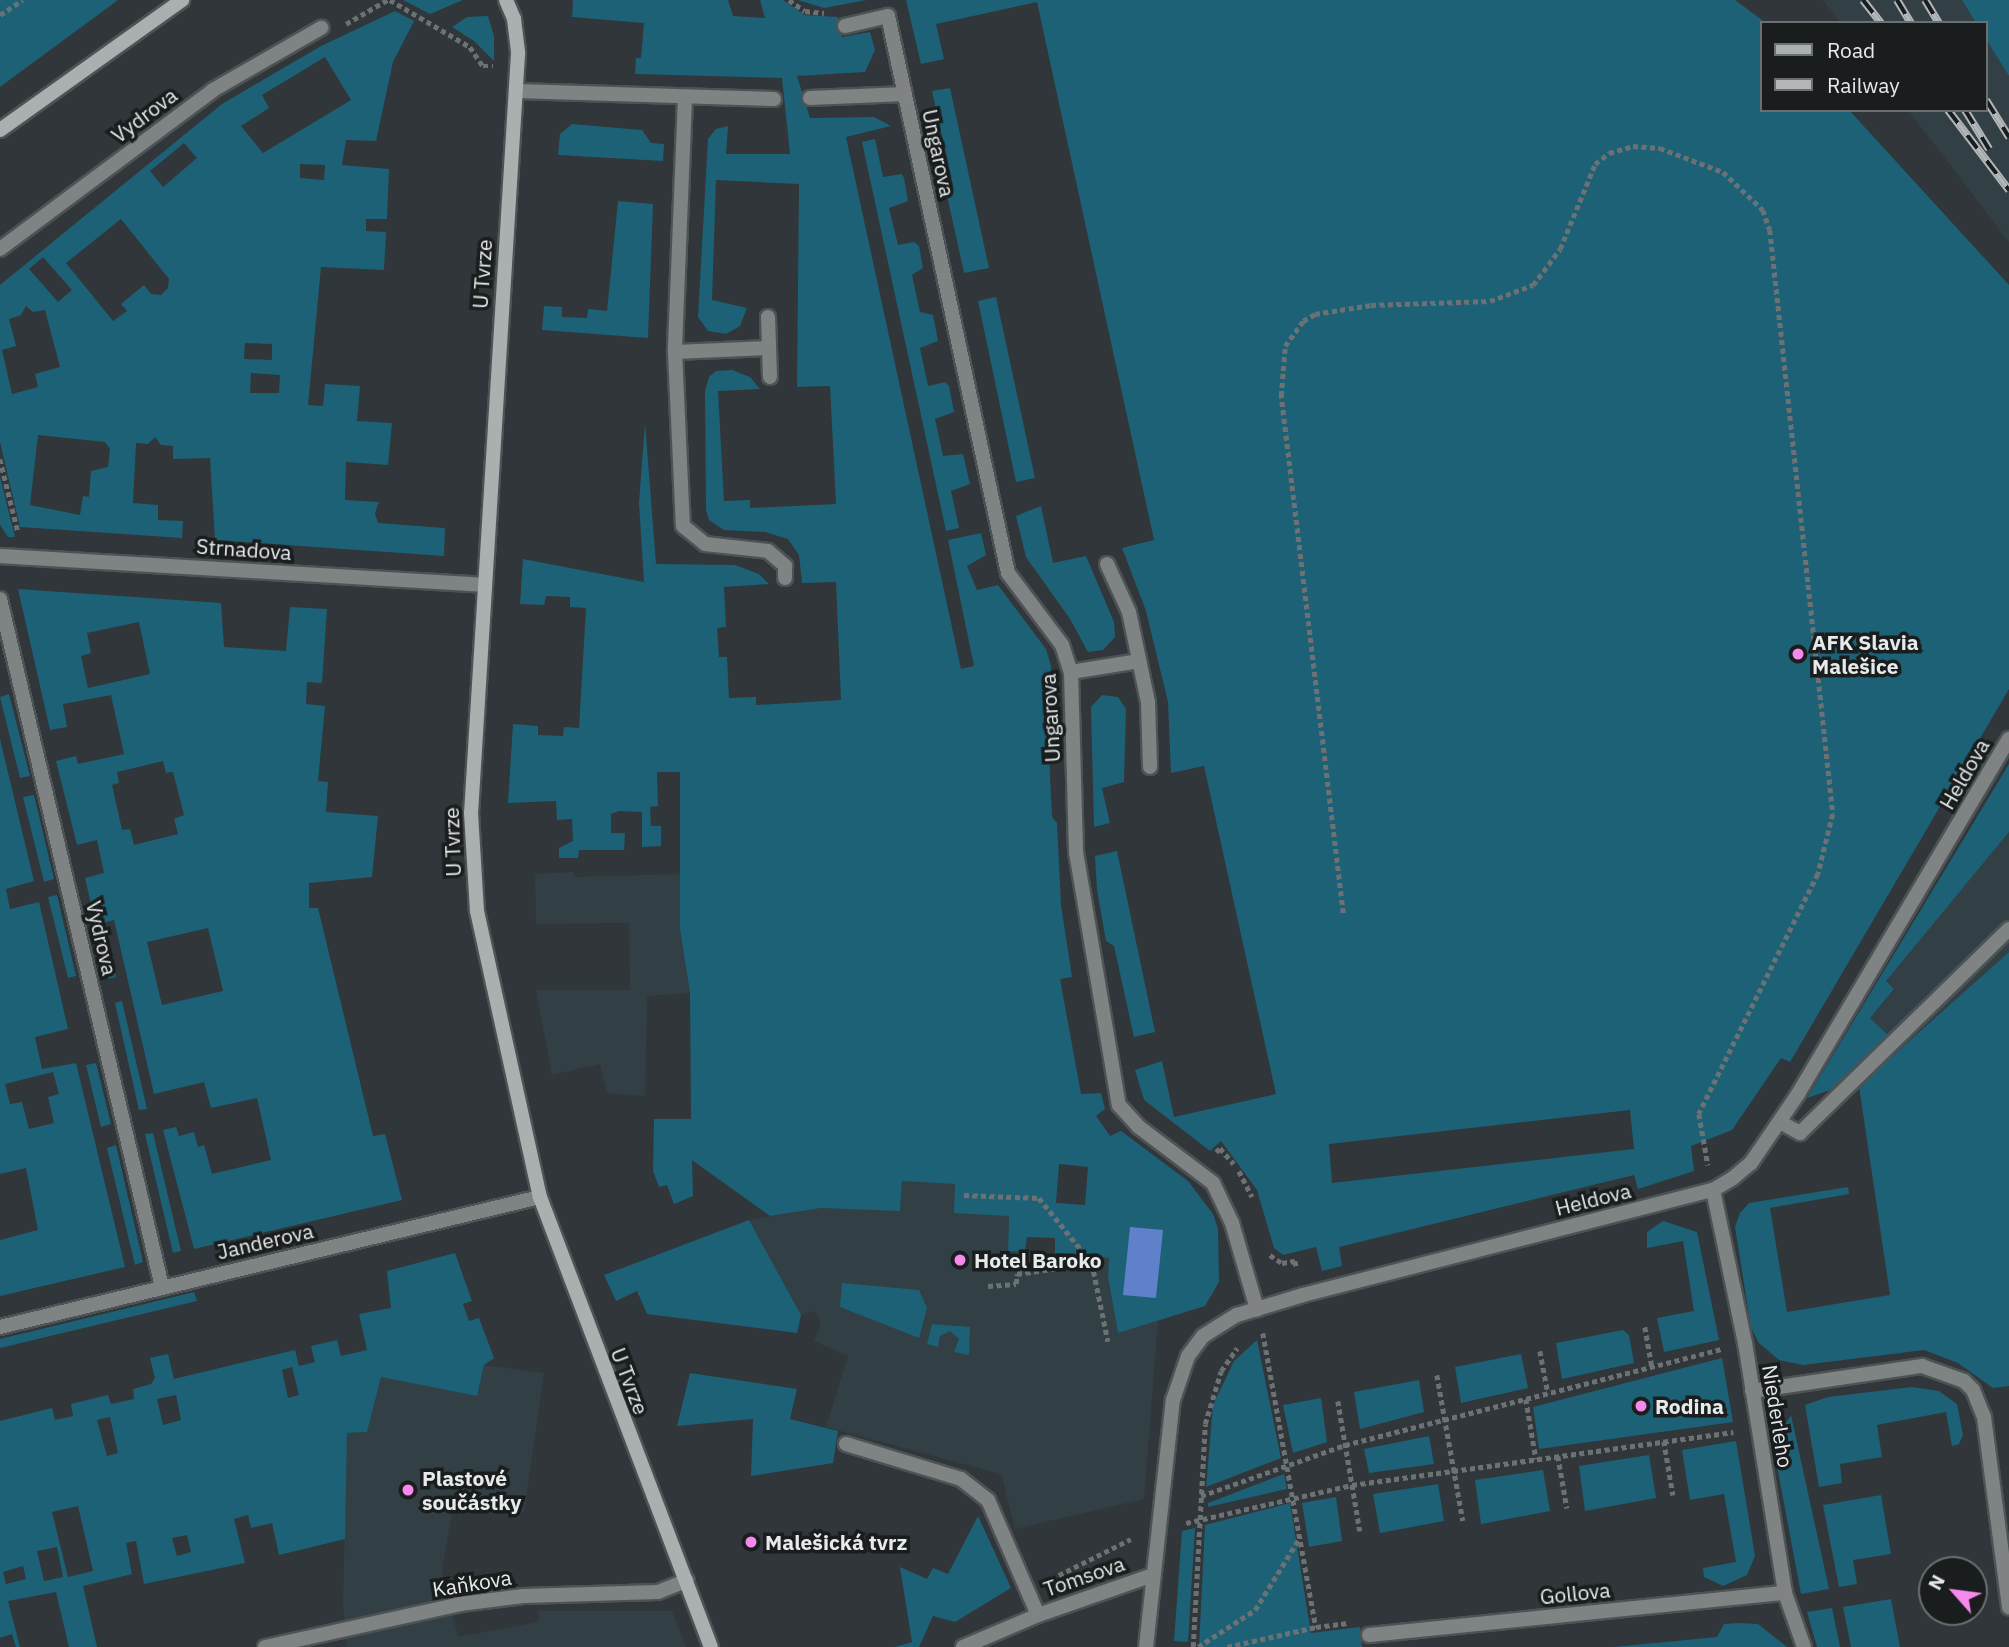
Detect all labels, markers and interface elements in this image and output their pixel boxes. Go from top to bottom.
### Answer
legend [1760,21,1988,112]
text: Road [1827,36,1875,64]
text: Railway [1827,71,1900,99]
street label: Vydrova [106,82,182,148]
street label: Ungarova [917,107,961,199]
street label: U Tvrze [467,238,497,310]
street label: Strnadova [195,533,293,565]
place label: AFK Slavia Malešice [1812,629,1919,679]
marker: AFK Slavia Malešice [1790,646,1806,662]
street label: Ungarova [1035,673,1065,763]
street label: Heldova [1934,734,1994,814]
street label: U Tvrze [438,807,466,877]
street label: Vydrova [81,898,123,978]
street label: Heldova [1552,1177,1634,1221]
street label: Janderova [214,1218,316,1264]
place label: Hotel Baroko [974,1247,1102,1273]
marker: Hotel Baroko [952,1252,968,1268]
street label: U Tvrze [606,1344,654,1418]
street label: Niederleho [1757,1363,1799,1469]
place label: Rodina [1655,1393,1724,1419]
marker: Rodina [1633,1398,1649,1414]
place label: Plastové součástky [422,1465,521,1515]
marker: Plastové součástky [400,1482,416,1498]
place label: Malešická tvrz [765,1529,907,1555]
marker: Malešická tvrz [743,1534,759,1550]
street label: Tomsova [1040,1550,1128,1602]
north arrow [1918,1556,1988,1626]
street label: Kaňkova [431,1564,513,1602]
text: N [1922,1570,1950,1594]
street label: Gollova [1539,1577,1611,1609]

